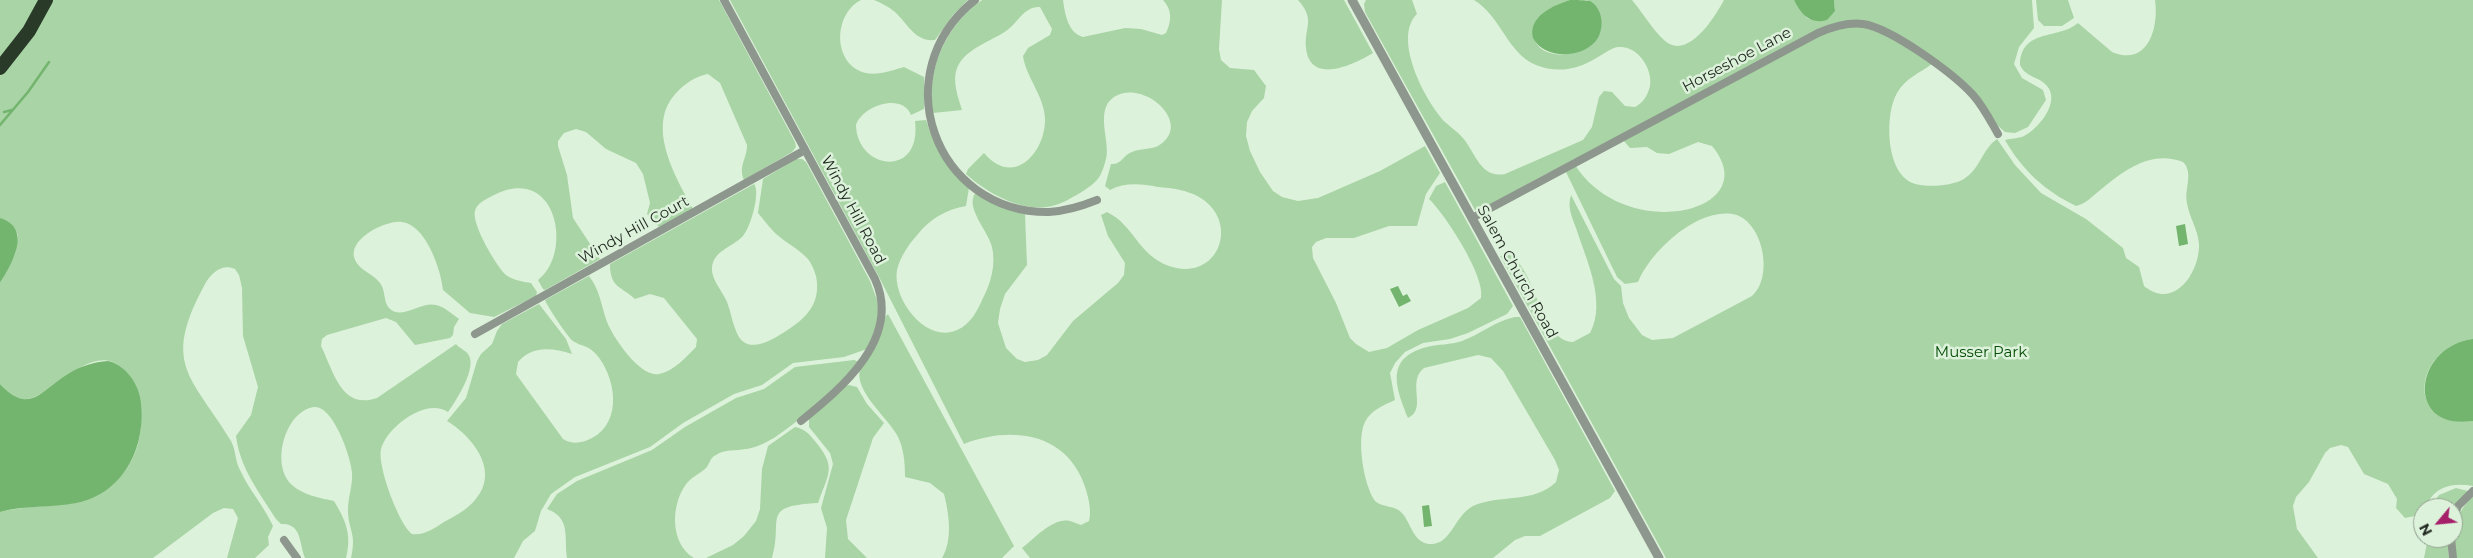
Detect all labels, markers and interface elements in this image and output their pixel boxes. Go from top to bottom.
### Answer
street label: Horseshoe Lane [1679,24,1795,96]
street label: Windy Hill Road [817,153,889,267]
street label: Windy Hill Court [576,192,692,268]
street label: Salem Church Road [1473,202,1561,342]
park label: Musser Park [1935,344,2027,362]
north arrow [2413,498,2463,548]
text: N [2415,520,2436,539]

